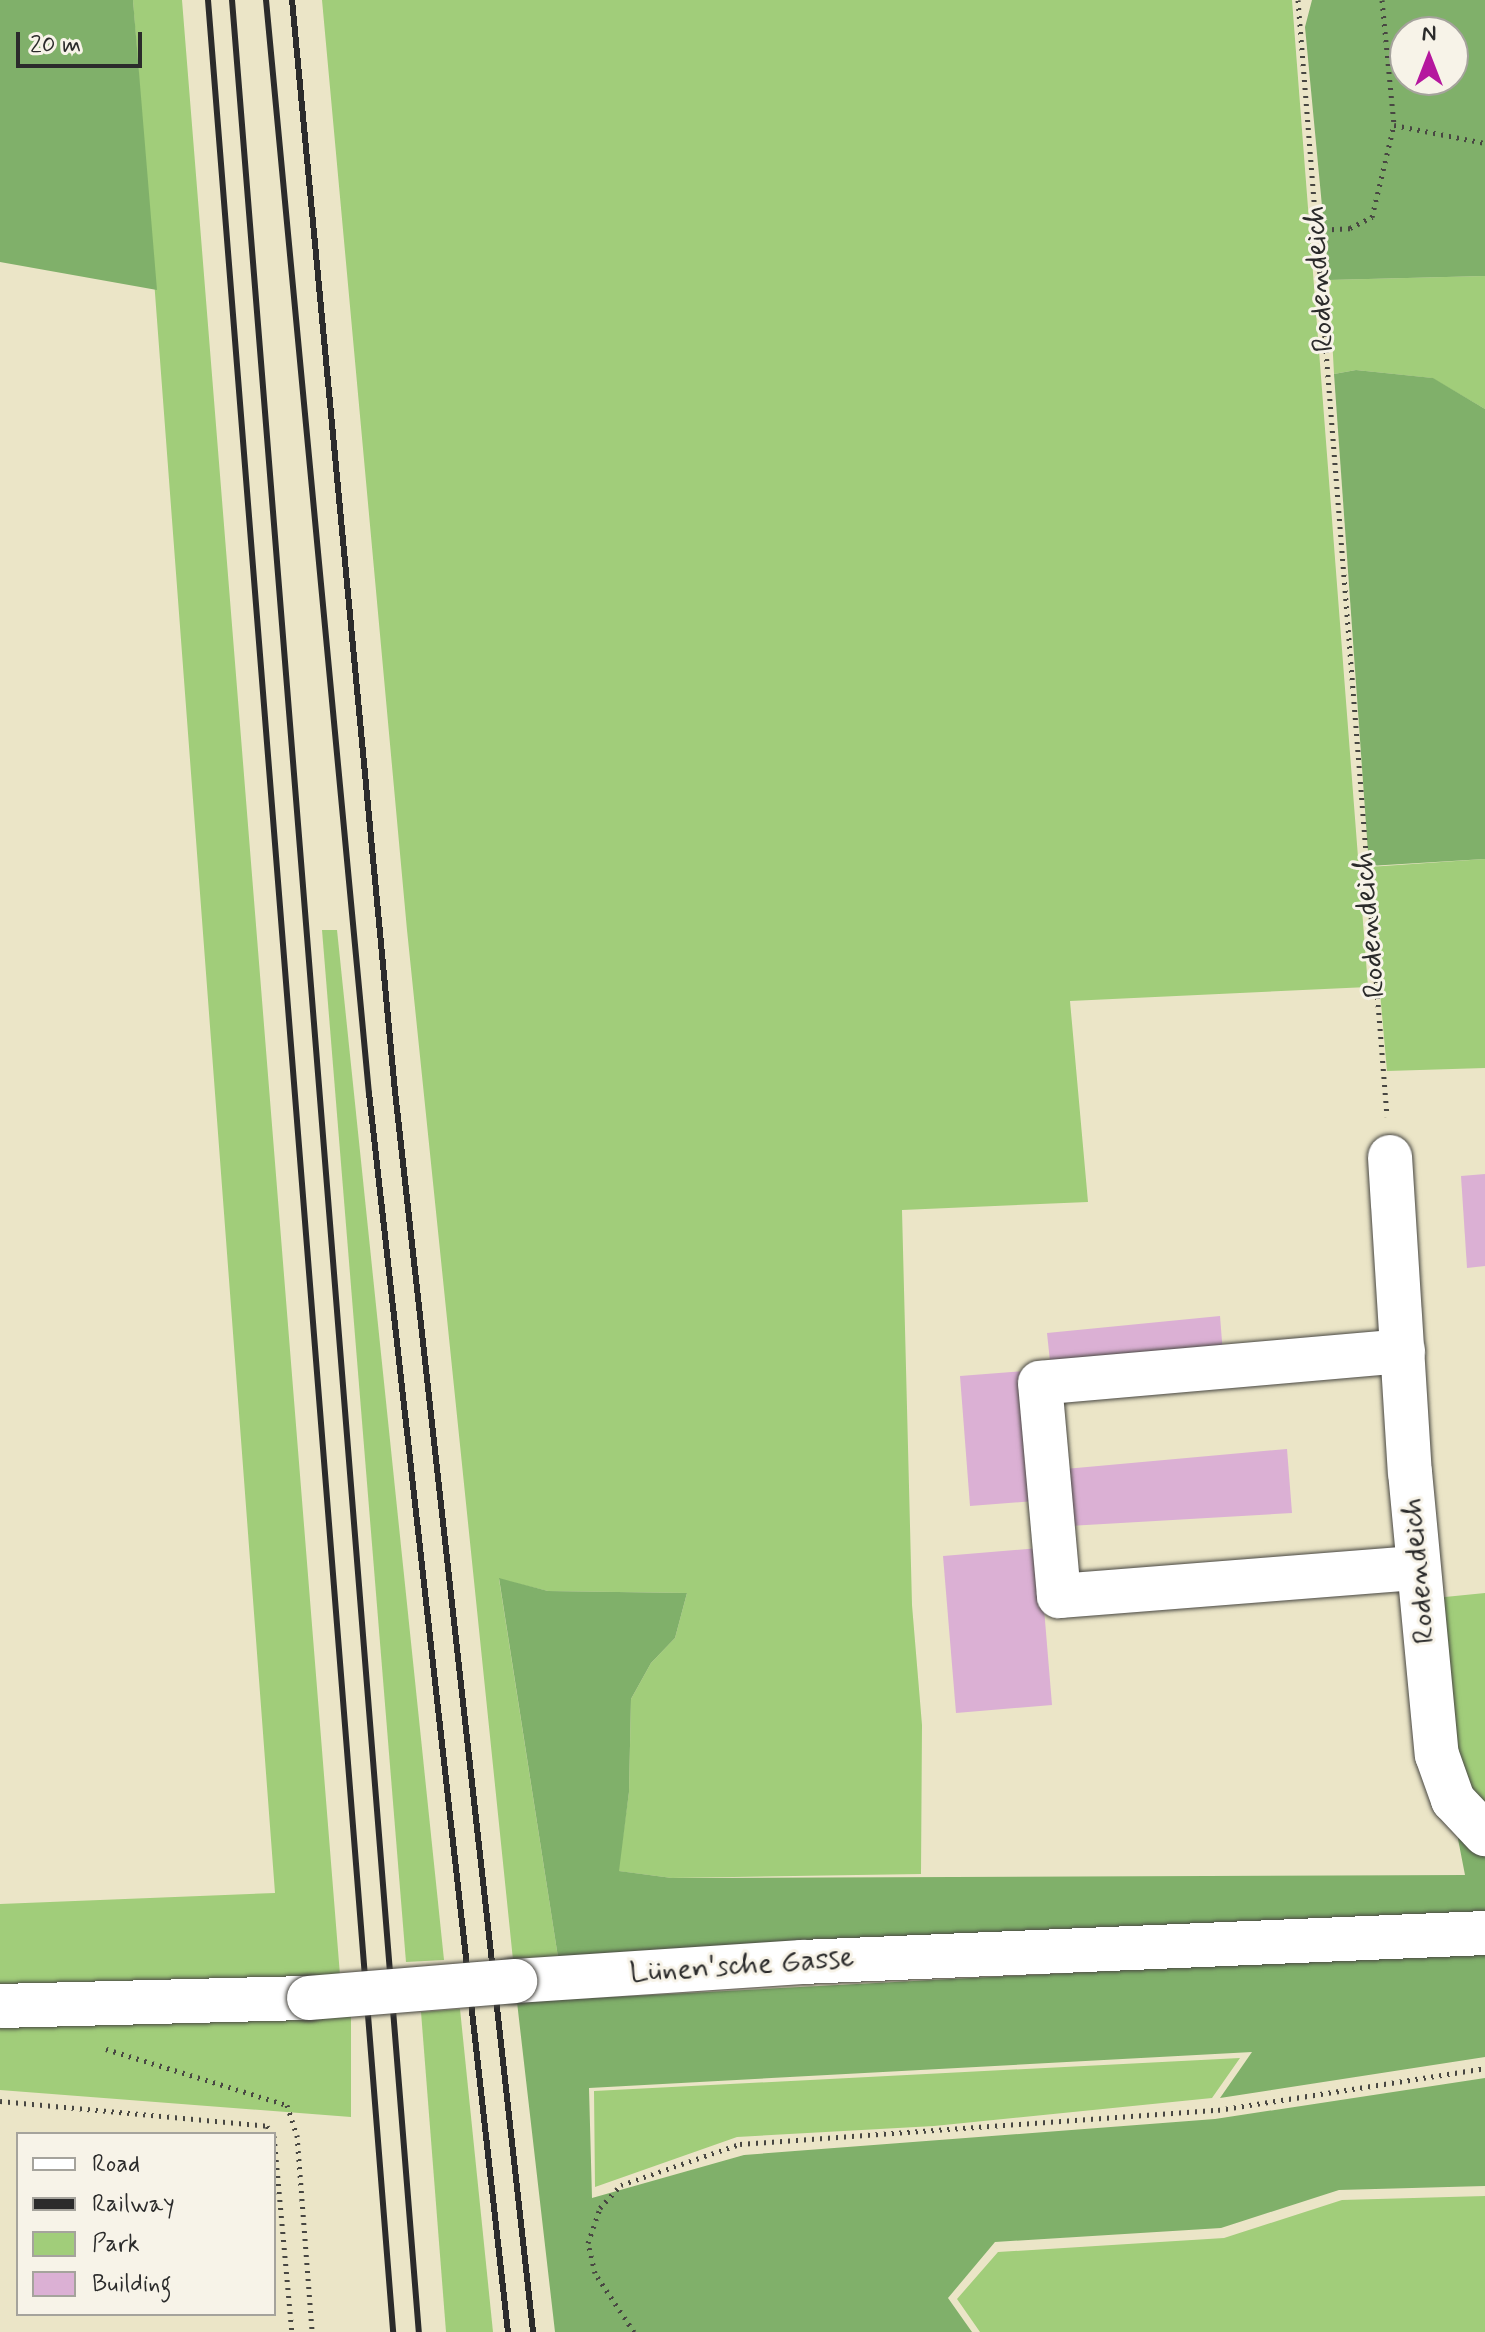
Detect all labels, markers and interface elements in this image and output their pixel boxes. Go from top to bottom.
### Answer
scale bar [20,16,146,66]
north arrow [1389,16,1469,96]
text: N [1422,20,1436,48]
text: 20 m [30,30,81,61]
street label: Rodendeich [1297,205,1343,353]
street label: Rodendeich [1346,851,1394,999]
street label: Rodendeich [1395,1497,1443,1645]
street label: Lünen'sche Gasse [629,1940,855,1992]
legend [16,2132,276,2316]
text: Road [92,2149,140,2180]
text: Railway [92,2189,175,2220]
text: Park [92,2229,140,2260]
text: Building [92,2269,172,2300]

